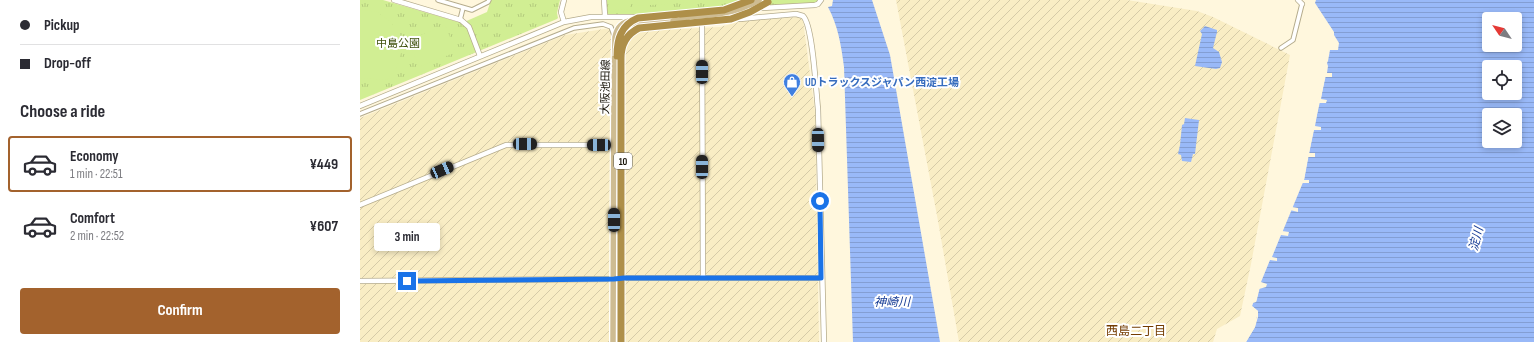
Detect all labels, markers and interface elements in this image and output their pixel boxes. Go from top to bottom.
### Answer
north arrow [1482,12,1522,52]
map controls [1482,12,1522,148]
text: Pickup [44,16,80,35]
park label: 中島公園 [376,37,420,50]
text: Drop-off [44,54,91,73]
street label: 大阪池田線 [599,59,612,115]
car [696,60,708,84]
button: locate [1482,60,1522,100]
shop icon: UDトラックスジャパン西淀工場 [782,72,802,97]
place label: UDトラックスジャパン西淀工場 [805,76,959,89]
text: Choose a ride [20,101,105,122]
button: layers [1482,108,1522,148]
car [812,128,824,152]
car [513,138,537,150]
car [587,139,611,151]
icon: car [22,146,58,182]
text: Economy [70,147,119,166]
road number: 10 [614,153,632,169]
text: ¥449 [309,155,338,174]
car [696,155,708,179]
car [429,160,455,180]
text: 1 min · 22:51 [70,166,123,182]
route start [811,192,829,210]
icon: car [22,208,58,244]
car [608,208,620,232]
text: Comfort [70,209,115,228]
text: ¥607 [310,217,338,236]
callout: 3 min [374,223,440,251]
water label: 淀川 [1466,224,1487,253]
text: 2 min · 22:52 [70,228,124,244]
text: 3 min [395,229,419,245]
route end [398,272,416,290]
button: Confirm [20,288,340,334]
water label: 神崎川 [874,295,912,310]
district label: 西島二丁目 [1106,324,1166,339]

